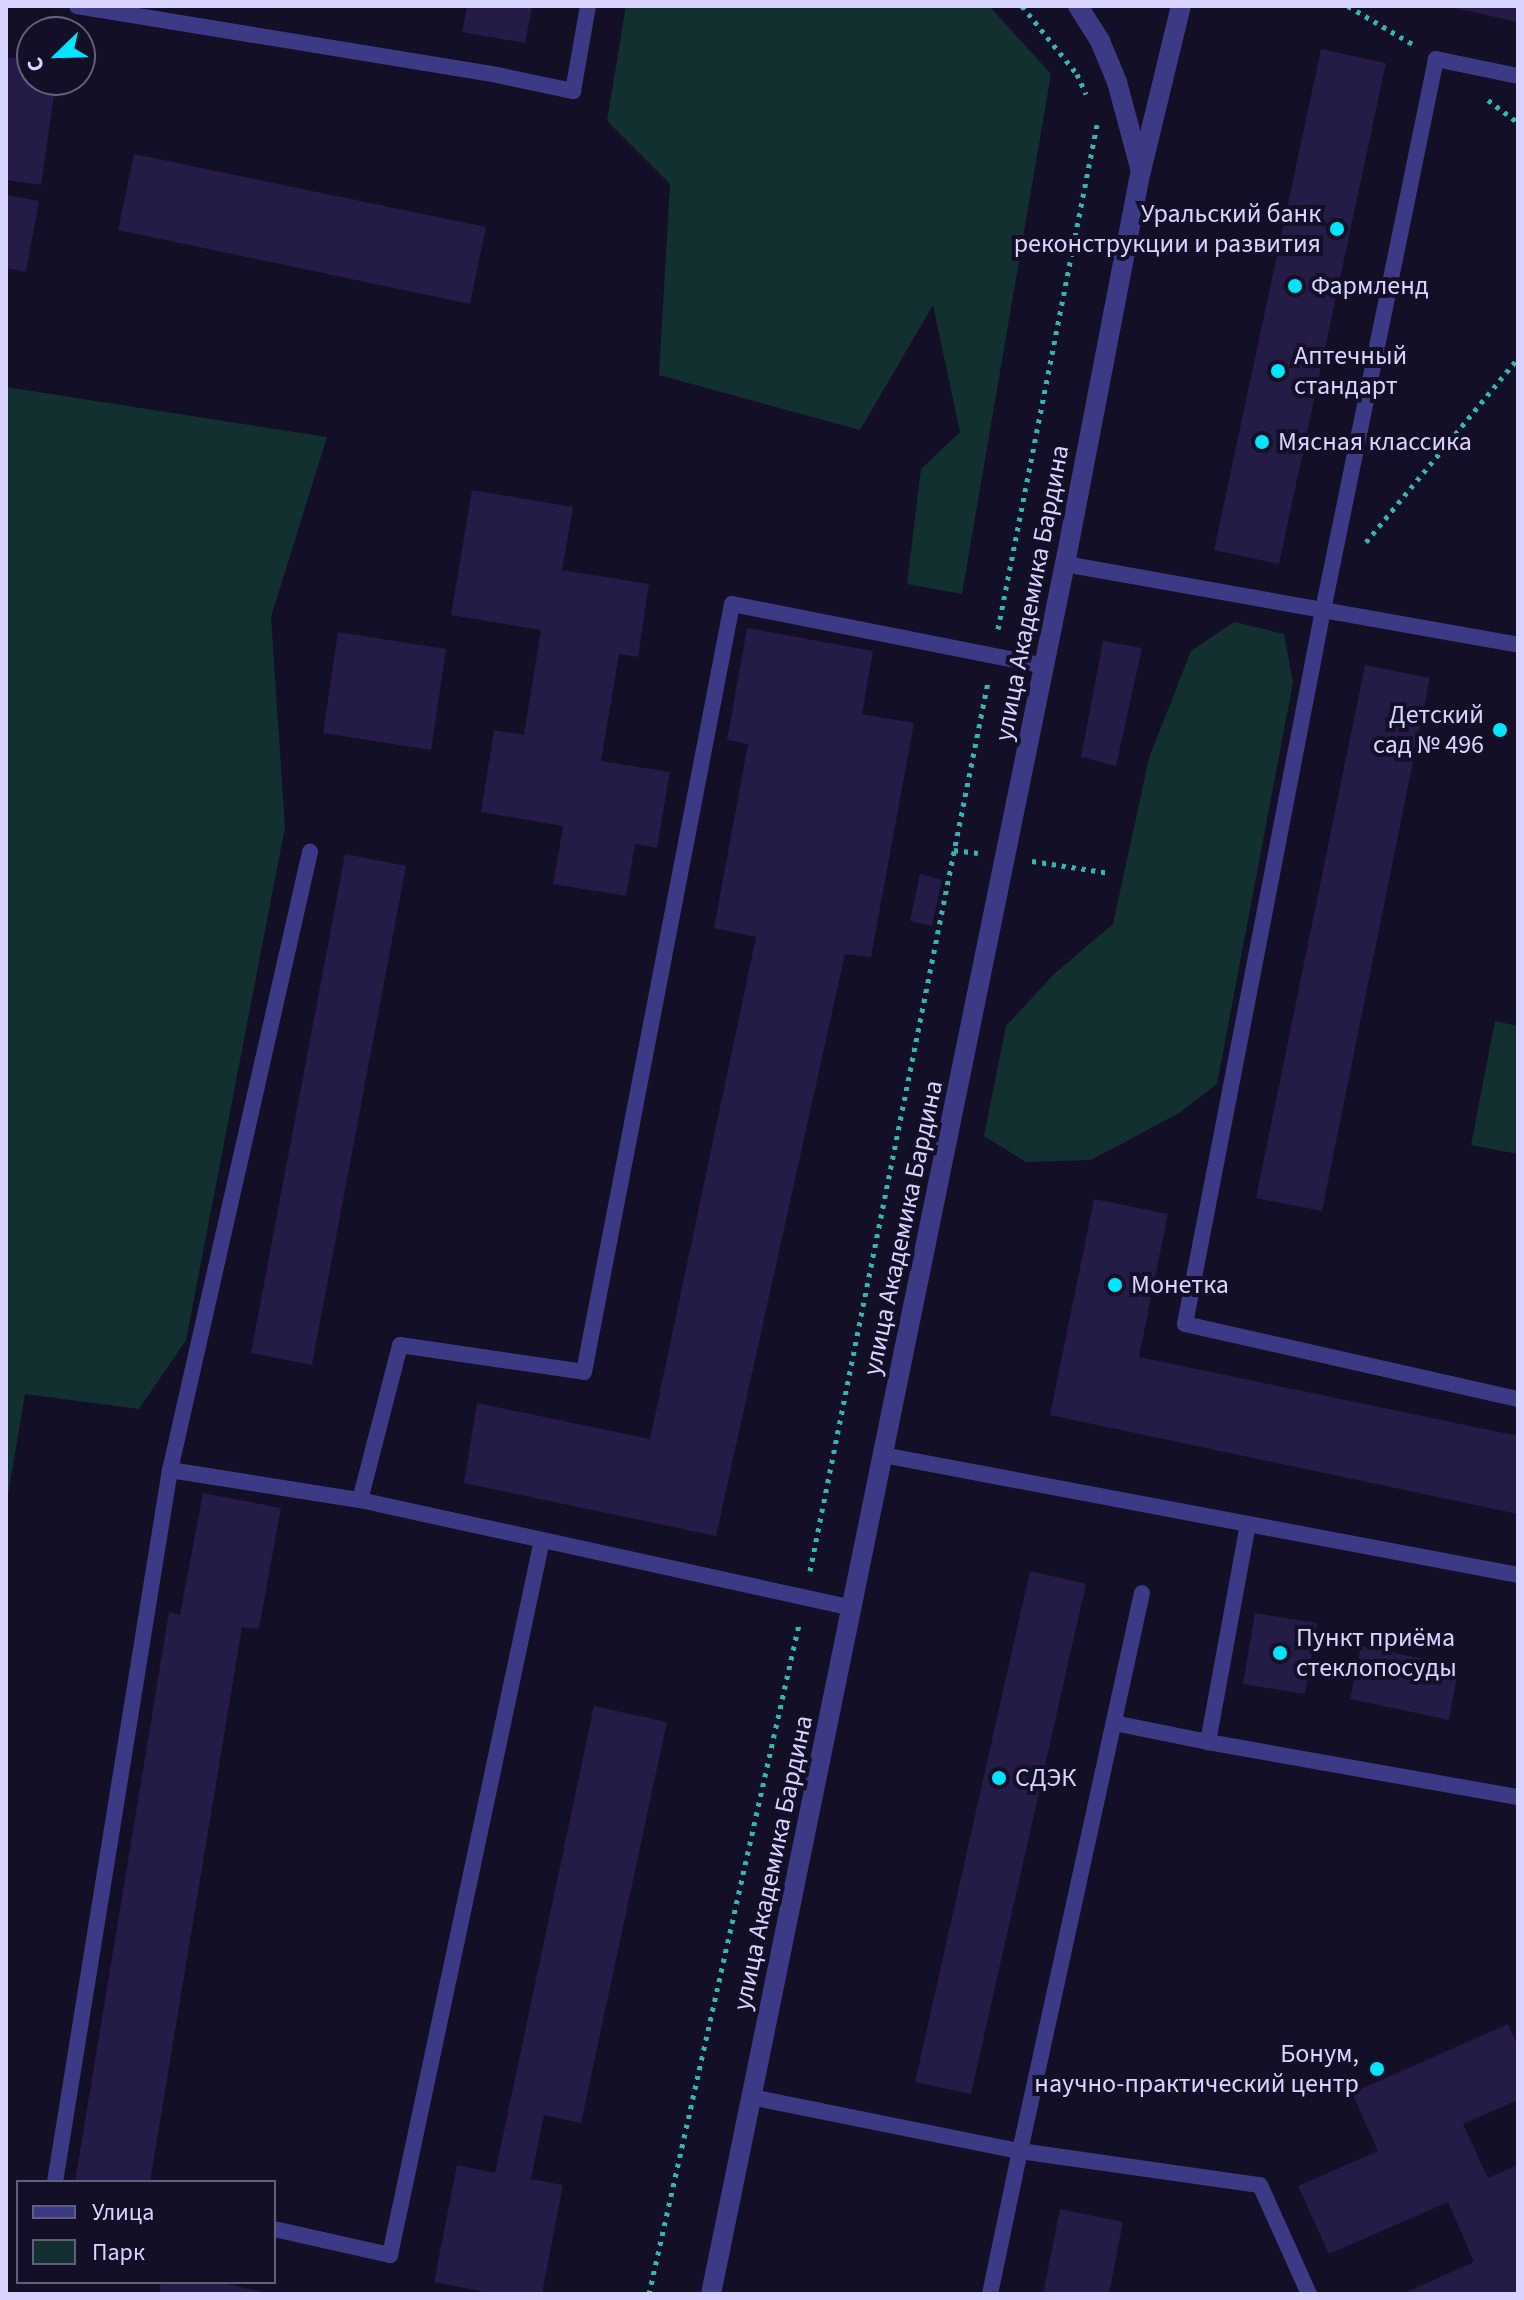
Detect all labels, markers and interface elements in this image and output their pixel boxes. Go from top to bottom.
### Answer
north arrow [16,16,96,96]
text: С [19,52,53,77]
place label: Уральский банк реконструкции и развития [1014,198,1321,260]
marker: Уральский банк реконструкции и развития [1328,220,1346,238]
place label: Фармленд [1311,270,1429,302]
marker: Фармленд [1286,277,1304,295]
place label: Аптечный стандарт [1294,340,1407,402]
marker: Аптечный стандарт [1269,362,1287,380]
place label: Мясная классика [1278,426,1472,458]
marker: Мясная классика [1253,433,1271,451]
street label: улица Академика Бардина [988,442,1076,744]
place label: Детский сад № 496 [1373,699,1484,760]
marker: Детский сад № 496 [1491,721,1509,739]
street label: улица Академика Бардина [856,1078,950,1378]
place label: Монетка [1131,1269,1229,1301]
marker: Монетка [1106,1276,1124,1294]
place label: Пункт приёма стеклопосуды [1296,1622,1457,1684]
marker: Пункт приёма стеклопосуды [1271,1644,1289,1662]
street label: улица Академика Бардина [726,1713,820,2013]
place label: СДЭК [1015,1762,1076,1794]
marker: СДЭК [990,1769,1008,1787]
place label: Бонум, научно-практический центр [1034,2038,1359,2100]
marker: Бонум, научно-практический центр [1366,2058,1388,2080]
legend [16,2180,276,2284]
text: Улица [92,2195,154,2230]
text: Парк [92,2235,145,2270]

